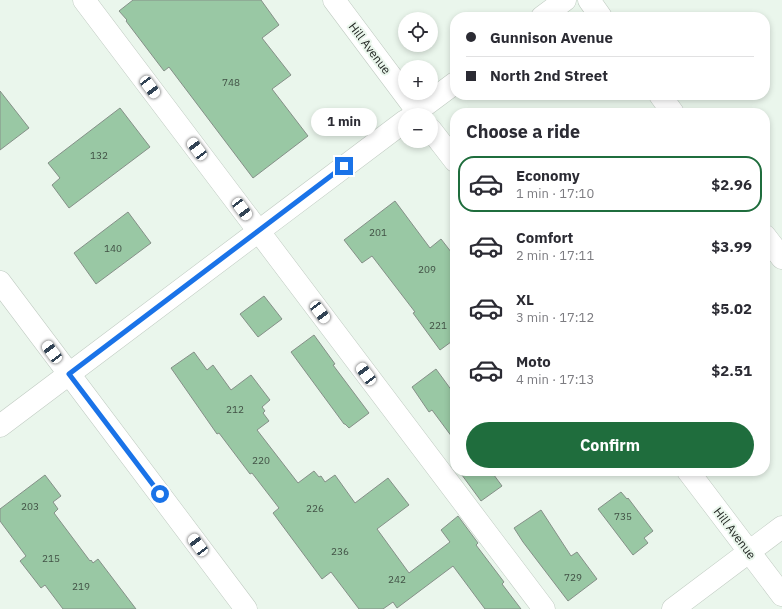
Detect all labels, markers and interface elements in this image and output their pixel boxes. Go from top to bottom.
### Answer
map controls [398,12,438,148]
button: locate [398,12,438,52]
street label: Hill Avenue [346,19,395,77]
text: Gunnison Avenue [490,28,613,47]
button: + [398,60,438,100]
text: North 2nd Street [490,66,608,85]
car [138,74,162,100]
house number: 748 [222,76,240,89]
callout: 1 min [311,108,377,136]
button: − [398,108,438,148]
text: 1 min [327,113,361,130]
text: Choose a ride [466,120,580,143]
car [185,136,209,162]
house number: 132 [90,149,108,162]
route end [335,157,353,175]
icon: car [468,166,504,202]
text: Economy [516,166,580,185]
text: $2.96 [711,175,752,194]
text: 1 min · 17:10 [516,185,594,202]
car [230,196,254,222]
house number: 201 [369,226,387,239]
icon: car [468,228,504,264]
text: Comfort [516,228,573,247]
text: $3.99 [711,237,752,256]
house number: 140 [104,242,122,255]
text: 2 min · 17:11 [516,247,594,264]
house number: 209 [418,263,436,276]
icon: car [468,290,504,326]
text: XL [516,290,534,309]
car [308,299,332,325]
text: $5.02 [711,299,752,318]
text: 3 min · 17:12 [516,309,594,326]
house number: 221 [429,319,447,332]
car [40,339,64,365]
icon: car [468,352,504,388]
text: Moto [516,352,551,371]
car [354,361,378,387]
text: $2.51 [711,361,752,380]
text: 4 min · 17:13 [516,371,594,388]
house number: 212 [226,403,244,416]
button: Confirm [466,422,754,468]
house number: 220 [252,454,270,467]
route start [151,485,169,503]
house number: 203 [21,500,39,513]
house number: 226 [306,502,324,515]
street label: Hill Avenue [711,504,760,562]
house number: 735 [614,510,632,523]
car [186,532,210,558]
house number: 236 [331,545,349,558]
house number: 215 [42,552,60,565]
house number: 729 [564,571,582,584]
house number: 242 [388,573,406,586]
house number: 219 [72,580,90,593]

